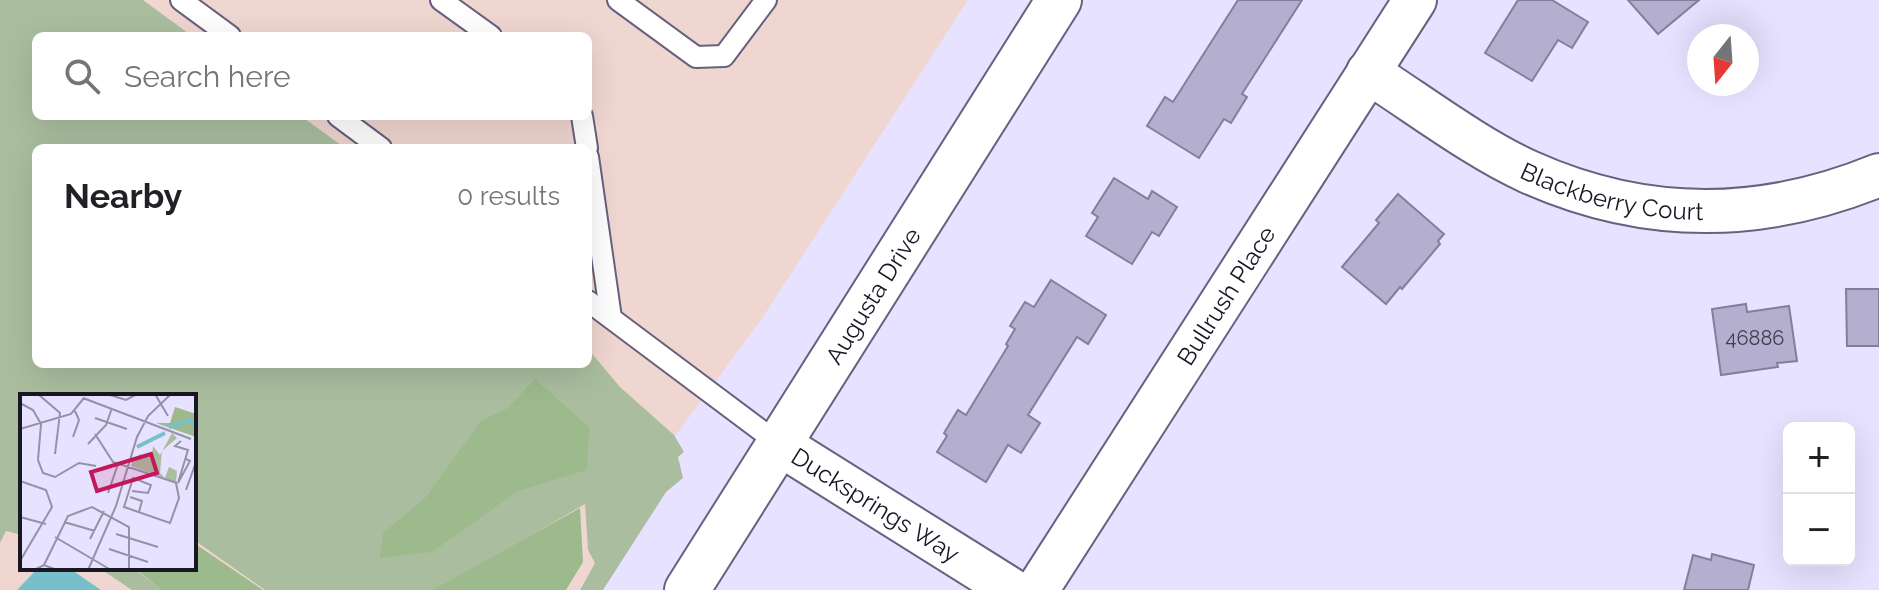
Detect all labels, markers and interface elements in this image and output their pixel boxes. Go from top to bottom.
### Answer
north arrow [1687,24,1759,96]
search box [32,32,592,120]
icon: search [60,54,104,98]
text: Search here [124,59,291,94]
street label: Blackberry Court [1516,156,1704,226]
text: Nearby [64,176,182,216]
text: 0 results [457,181,560,211]
street label: Bullrush Place [1171,220,1281,370]
street label: Augusta Drive [819,222,926,369]
house number: 46886 [1726,326,1784,350]
inset map [20,394,196,570]
map controls [1783,422,1855,566]
button: + [1783,422,1855,494]
street label: Ducksprings Way [786,441,965,568]
button: − [1783,494,1855,566]

